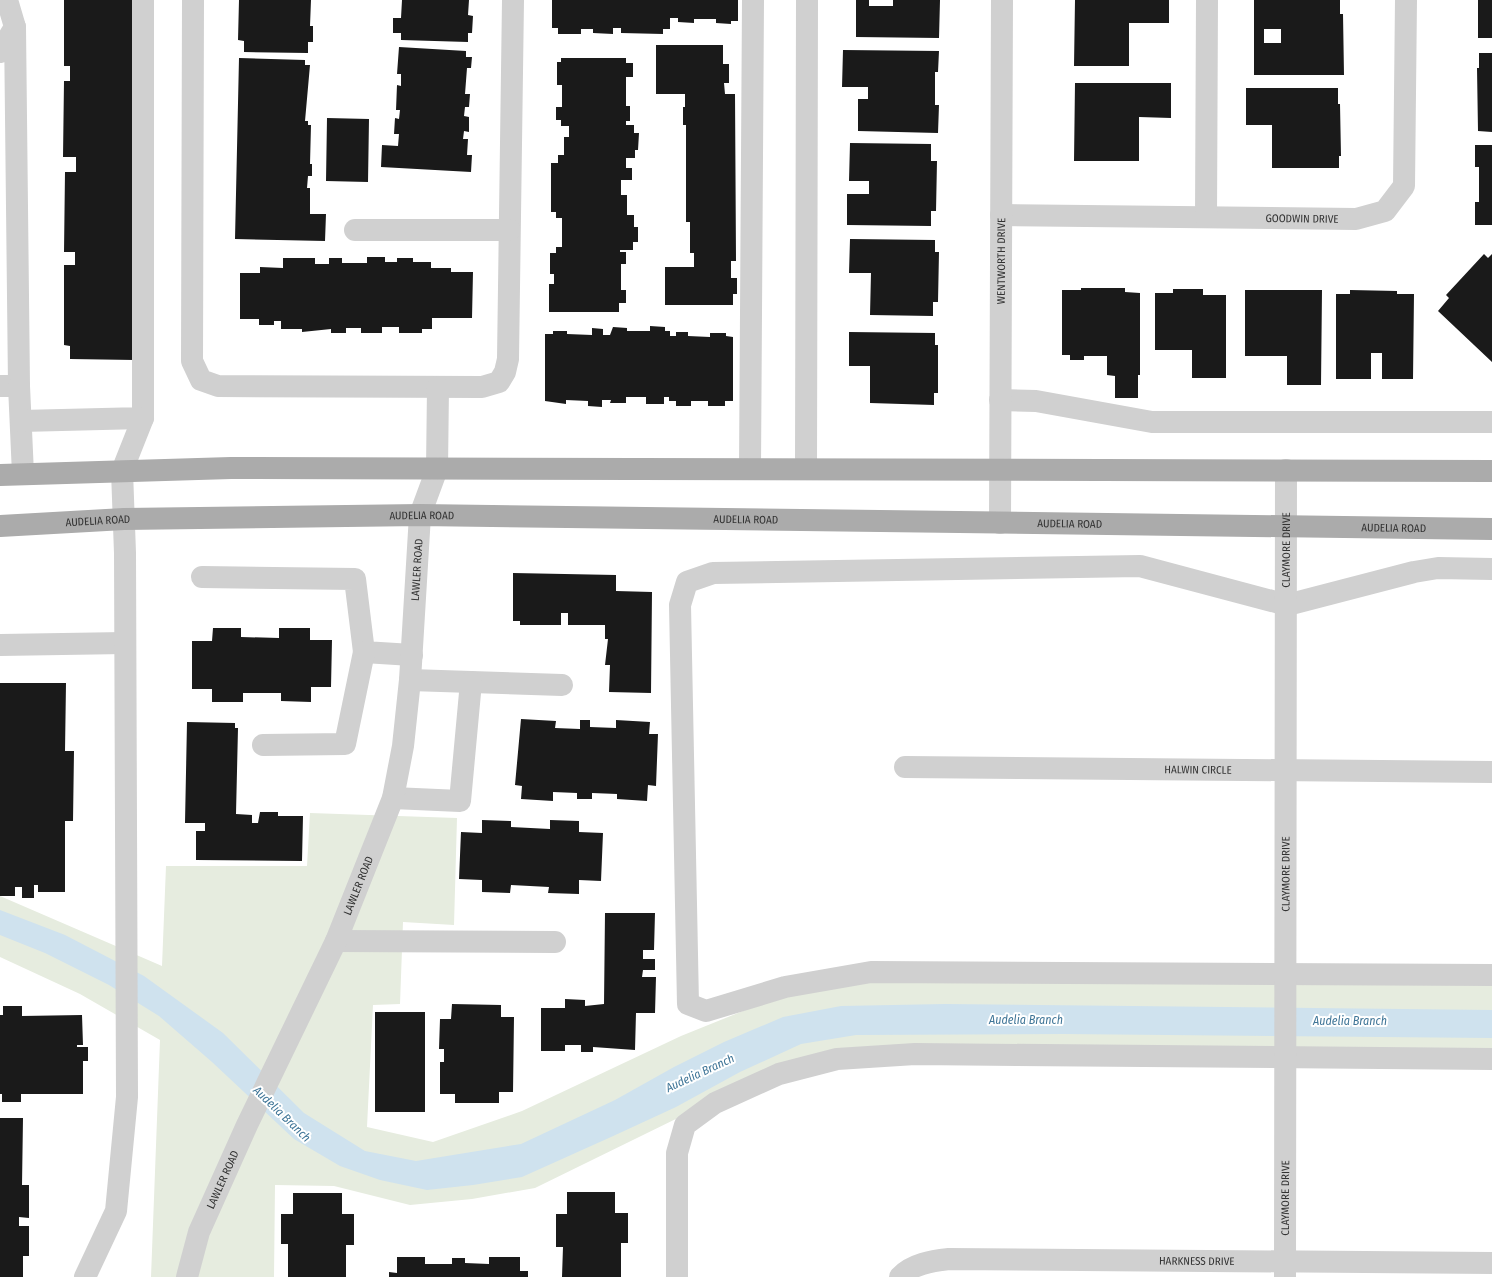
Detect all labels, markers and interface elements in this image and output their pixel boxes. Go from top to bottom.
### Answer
street label: GOODWIN DRIVE [1265,212,1339,226]
street label: WENTWORTH DRIVE [995,218,1008,304]
street label: AUDELIA ROAD [389,509,454,522]
street label: CLAYMORE DRIVE [1280,512,1293,588]
street label: AUDELIA ROAD [65,513,130,529]
street label: AUDELIA ROAD [713,513,778,527]
street label: AUDELIA ROAD [1037,517,1102,531]
street label: AUDELIA ROAD [1361,521,1426,535]
street label: LAWLER ROAD [409,538,426,601]
street label: HALWIN CIRCLE [1164,763,1232,777]
street label: CLAYMORE DRIVE [1279,836,1293,912]
street label: LAWLER ROAD [341,854,376,917]
water label: Audelia Branch [988,1013,1063,1027]
water label: Audelia Branch [1312,1014,1387,1028]
water label: Audelia Branch [663,1051,736,1095]
water label: Audelia Branch [250,1083,313,1145]
street label: LAWLER ROAD [204,1149,242,1211]
street label: CLAYMORE DRIVE [1279,1160,1292,1236]
street label: HARKNESS DRIVE [1159,1255,1235,1268]

